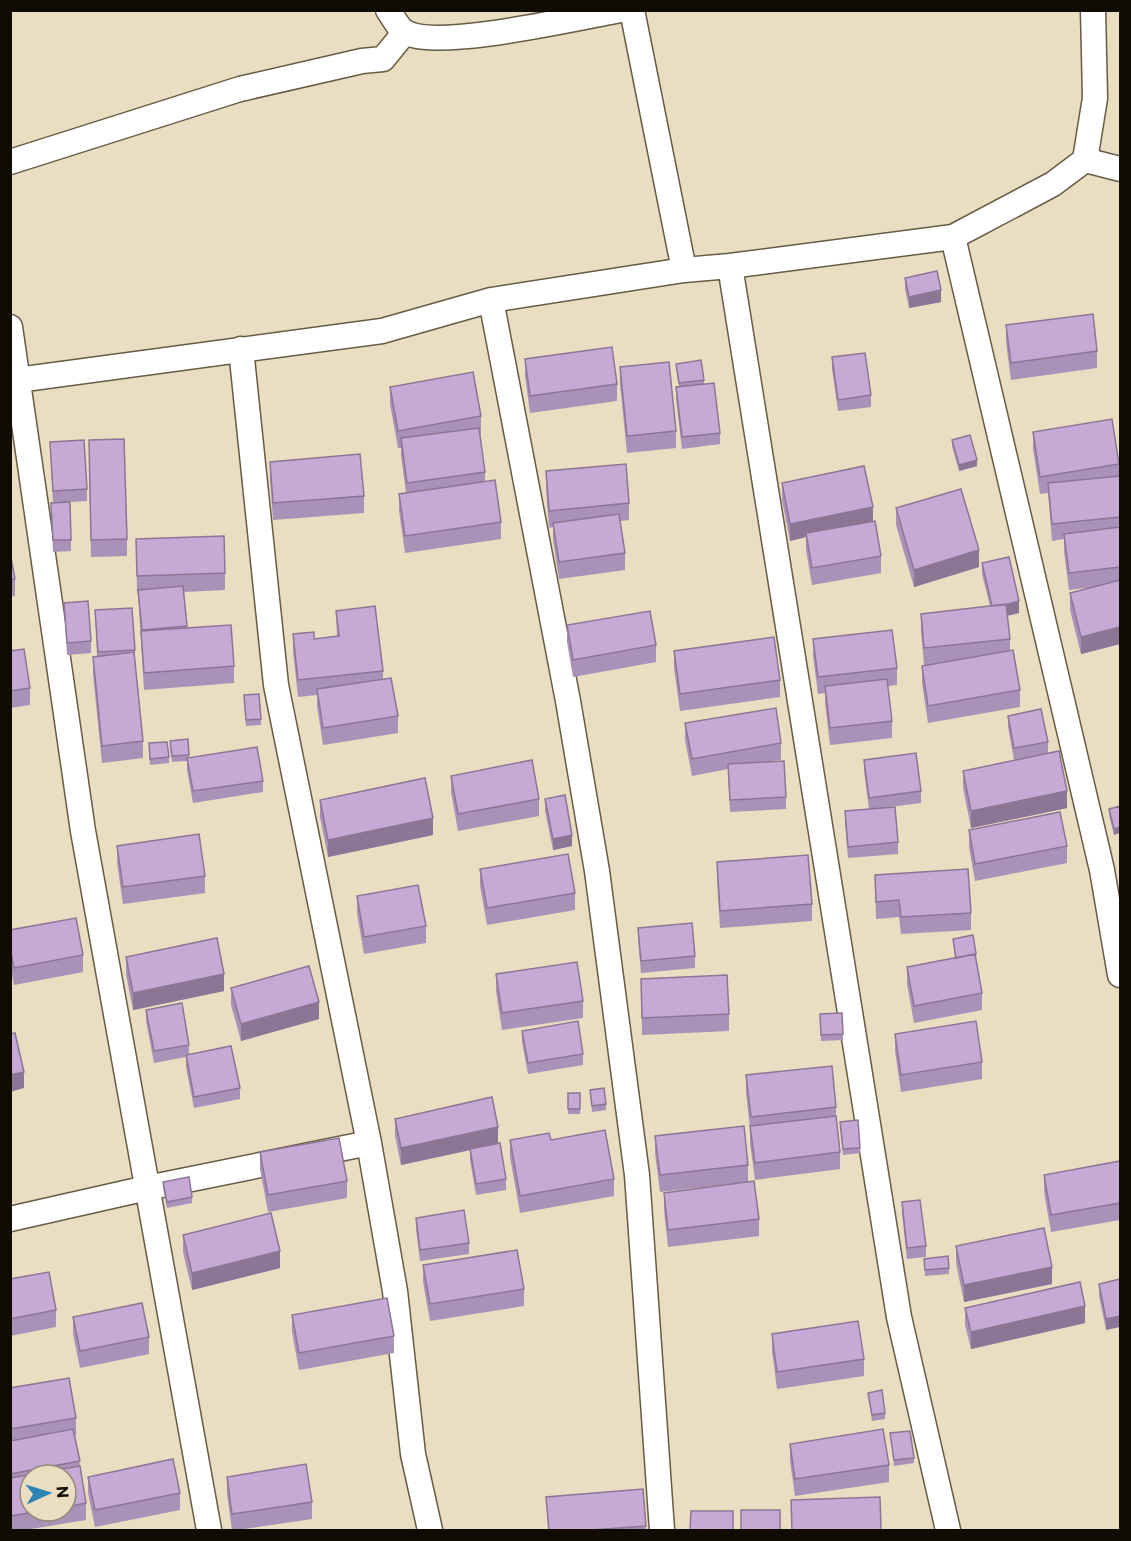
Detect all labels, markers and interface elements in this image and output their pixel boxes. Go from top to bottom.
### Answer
north arrow [18,1463,78,1523]
text: N [54,1485,73,1499]

